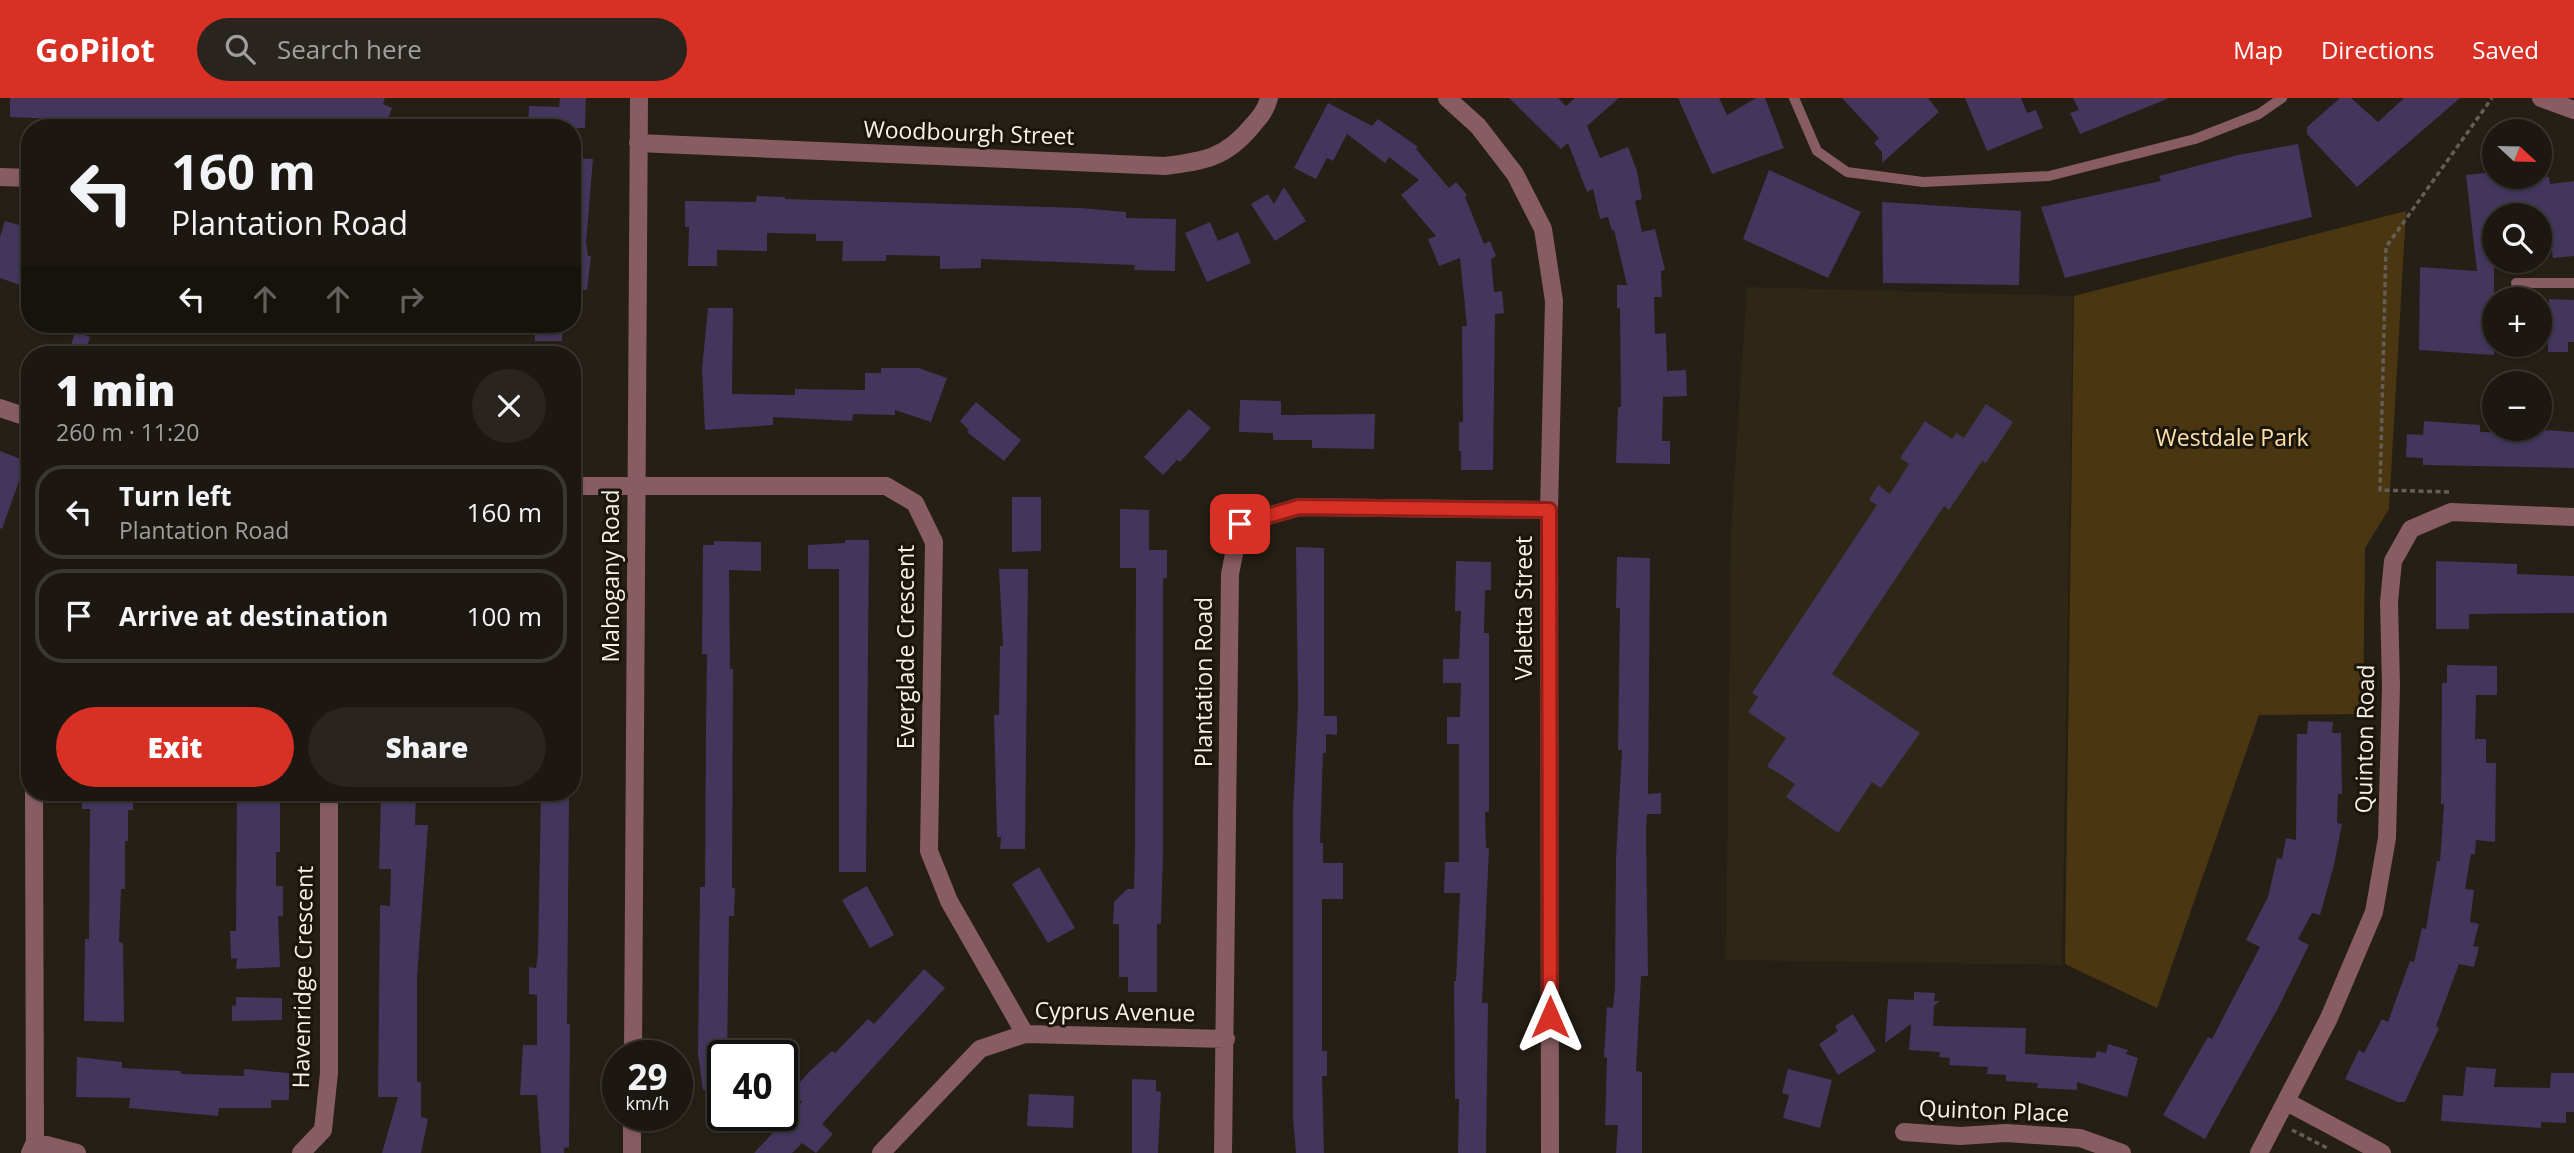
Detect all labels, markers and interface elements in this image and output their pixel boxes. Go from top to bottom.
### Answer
search box [197,18,687,81]
text: GoPilot [35,27,155,72]
icon: search [221,30,259,68]
text: Search here [277,31,422,67]
text: Map [2233,33,2283,66]
text: Directions [2321,33,2434,66]
text: Saved [2472,33,2539,66]
street label: Woodbourgh Street [863,112,1075,152]
north arrow [2482,119,2552,189]
map controls [2482,119,2552,441]
text: 160 m [171,138,316,204]
icon: left [56,147,147,238]
text: Plantation Road [171,201,408,244]
button: search [2482,203,2552,273]
icon: left [173,280,211,318]
icon: ahead [246,280,284,318]
icon: ahead [319,280,357,318]
icon: right [392,280,430,318]
button: + [2482,287,2552,357]
text: 1 min [56,361,175,418]
button: close [472,369,546,443]
button: − [2482,371,2552,441]
text: 260 m · 11:20 [56,416,199,448]
park label: Westdale Park [2156,421,2308,453]
text: Turn left [119,478,231,514]
street label: Mahogany Road [594,489,626,663]
icon: left [60,493,98,531]
text: 160 m [467,494,542,530]
pin [1210,494,1270,554]
icon: arrive [1221,505,1259,543]
text: Plantation Road [119,514,289,546]
street label: Valetta Street [1507,536,1539,680]
street label: Everglade Crescent [889,545,921,749]
icon: arrive [60,597,98,635]
street label: Plantation Road [1187,597,1219,767]
text: Arrive at destination [119,598,388,634]
text: 100 m [467,598,542,634]
street label: Quinton Road [2347,664,2381,814]
button: Exit [56,707,294,787]
button: Share [308,707,546,787]
street label: Havenridge Crescent [284,865,320,1089]
position arrow [1513,980,1587,1054]
street label: Cyprus Avenue [1034,994,1196,1028]
speed limit sign: 40 [707,1040,798,1131]
text: 29 [627,1053,668,1100]
text: km/h [626,1091,669,1115]
street label: Quinton Place [1918,1091,2070,1129]

